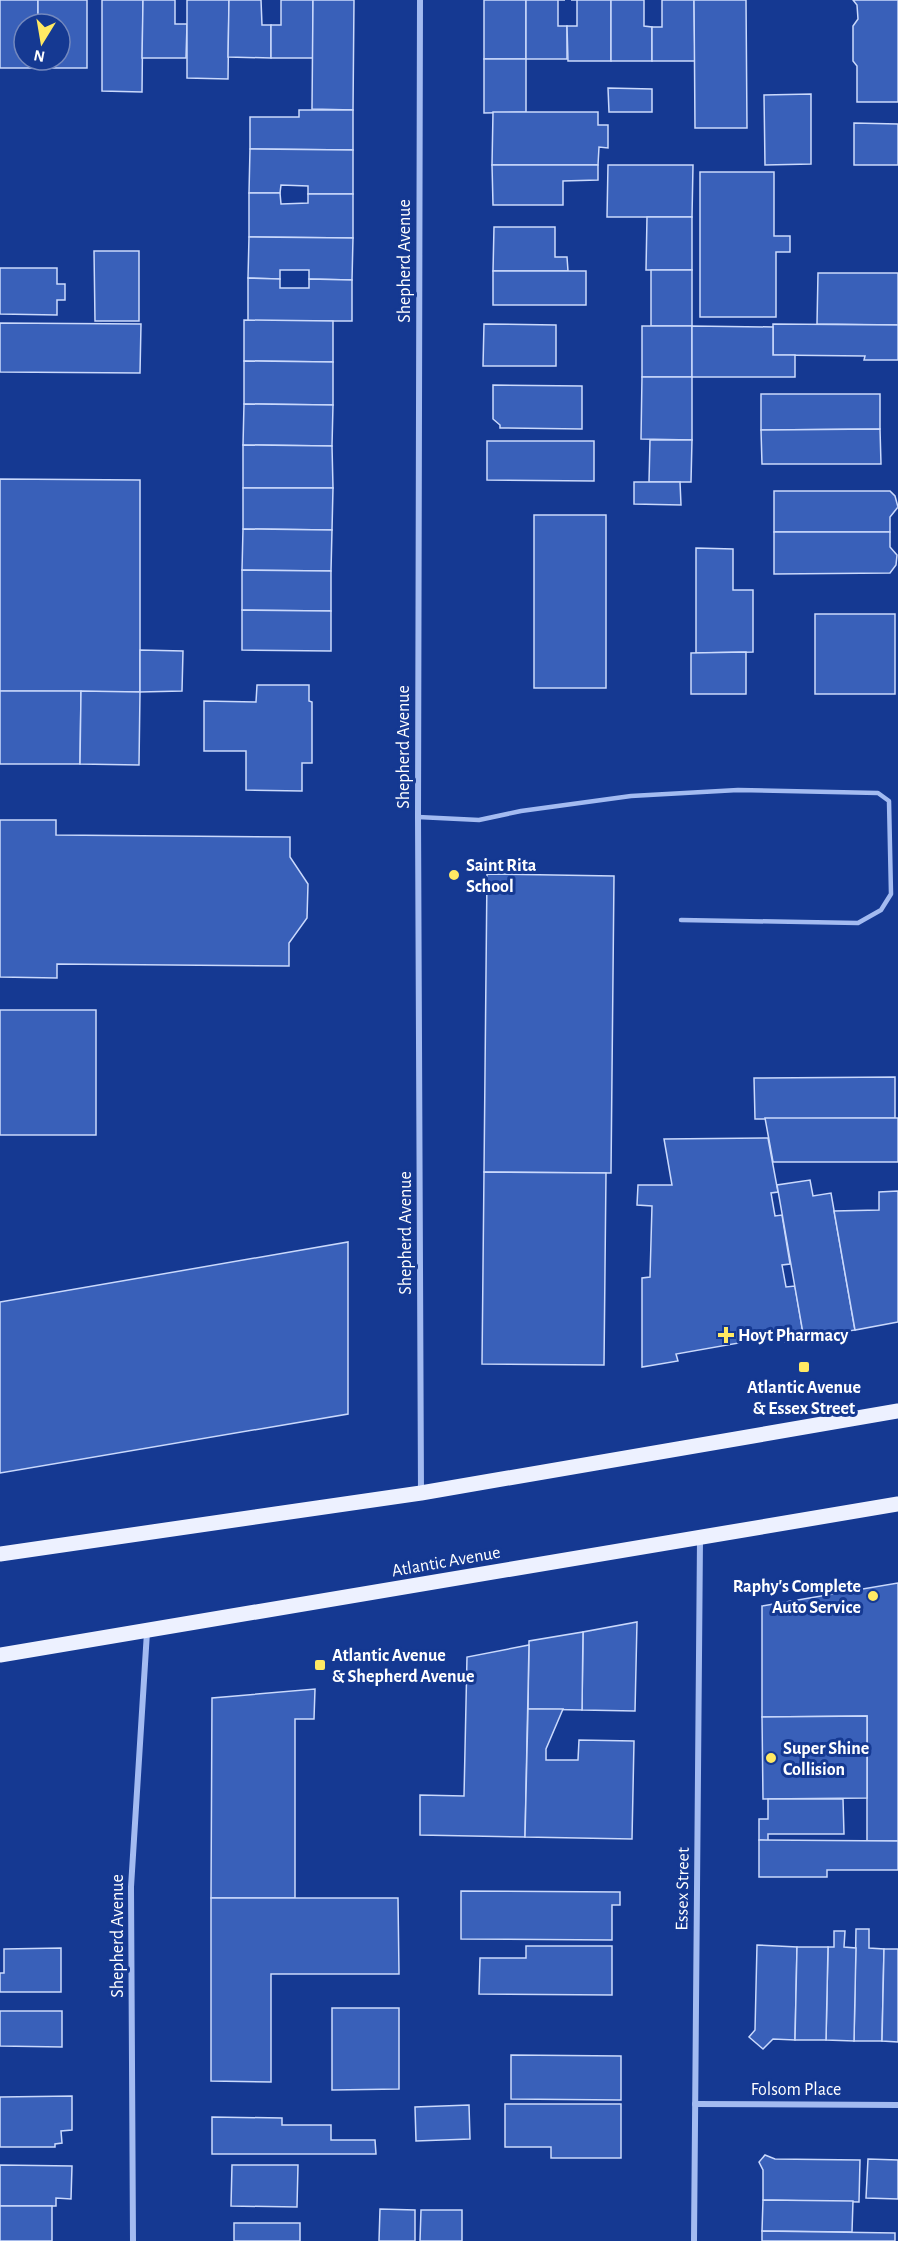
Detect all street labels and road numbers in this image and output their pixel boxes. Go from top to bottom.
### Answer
street label: Shepherd Avenue [396,199,414,323]
street label: Shepherd Avenue [395,685,413,809]
street label: Shepherd Avenue [397,1171,415,1295]
street label: Atlantic Avenue [390,1544,502,1580]
street label: Essex Street [673,1847,693,1931]
street label: Shepherd Avenue [109,1874,127,1998]
street label: Folsom Place [751,2081,841,2099]

